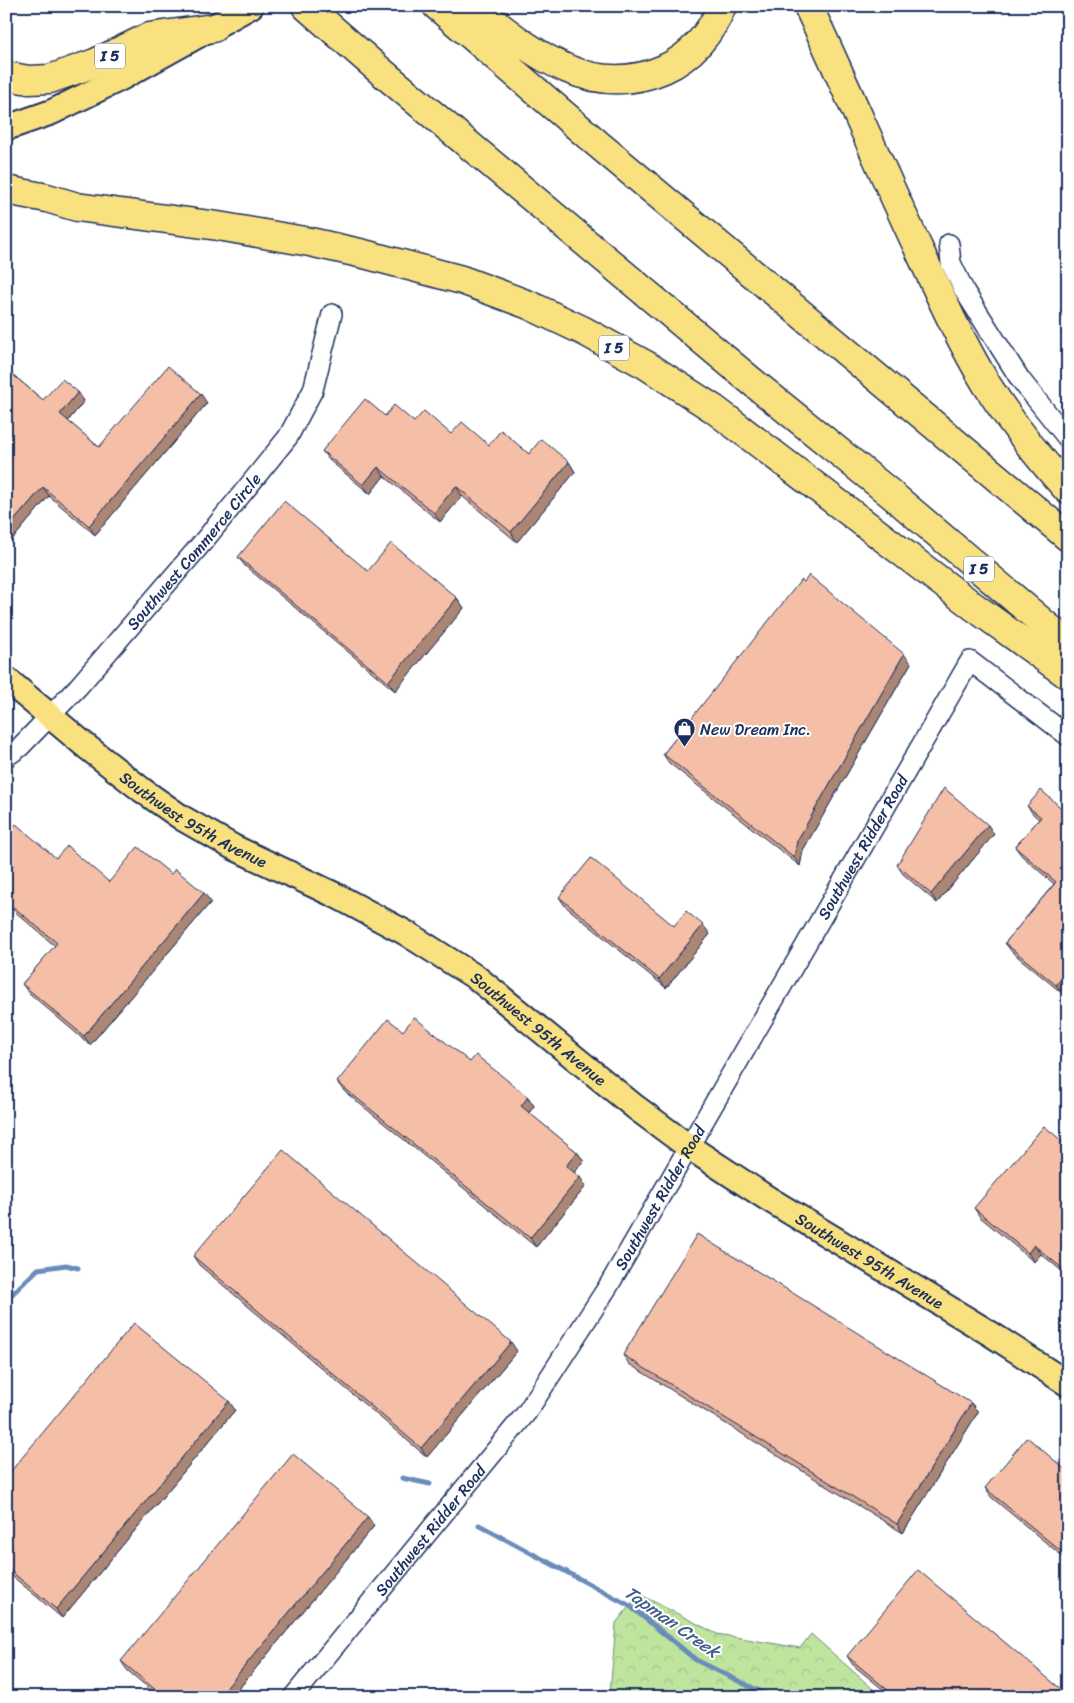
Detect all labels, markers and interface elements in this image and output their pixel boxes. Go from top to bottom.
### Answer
road number: I 5 [95,44,125,68]
road number: I 5 [599,336,629,360]
street label: Southwest Commerce Circle [119,466,269,637]
road number: I 5 [964,556,994,582]
place label: New Dream Inc. [700,715,811,744]
shop icon: New Dream Inc. [672,717,696,748]
street label: Southwest 95th Avenue [113,763,273,876]
street label: Southwest Ridder Road [809,768,917,925]
street label: Southwest 95th Avenue [465,963,614,1093]
street label: Southwest Ridder Road [606,1118,714,1276]
street label: Southwest 95th Avenue [790,1204,950,1317]
street label: Southwest Ridder Road [367,1456,494,1602]
water label: Tapman Creek [618,1577,728,1668]

